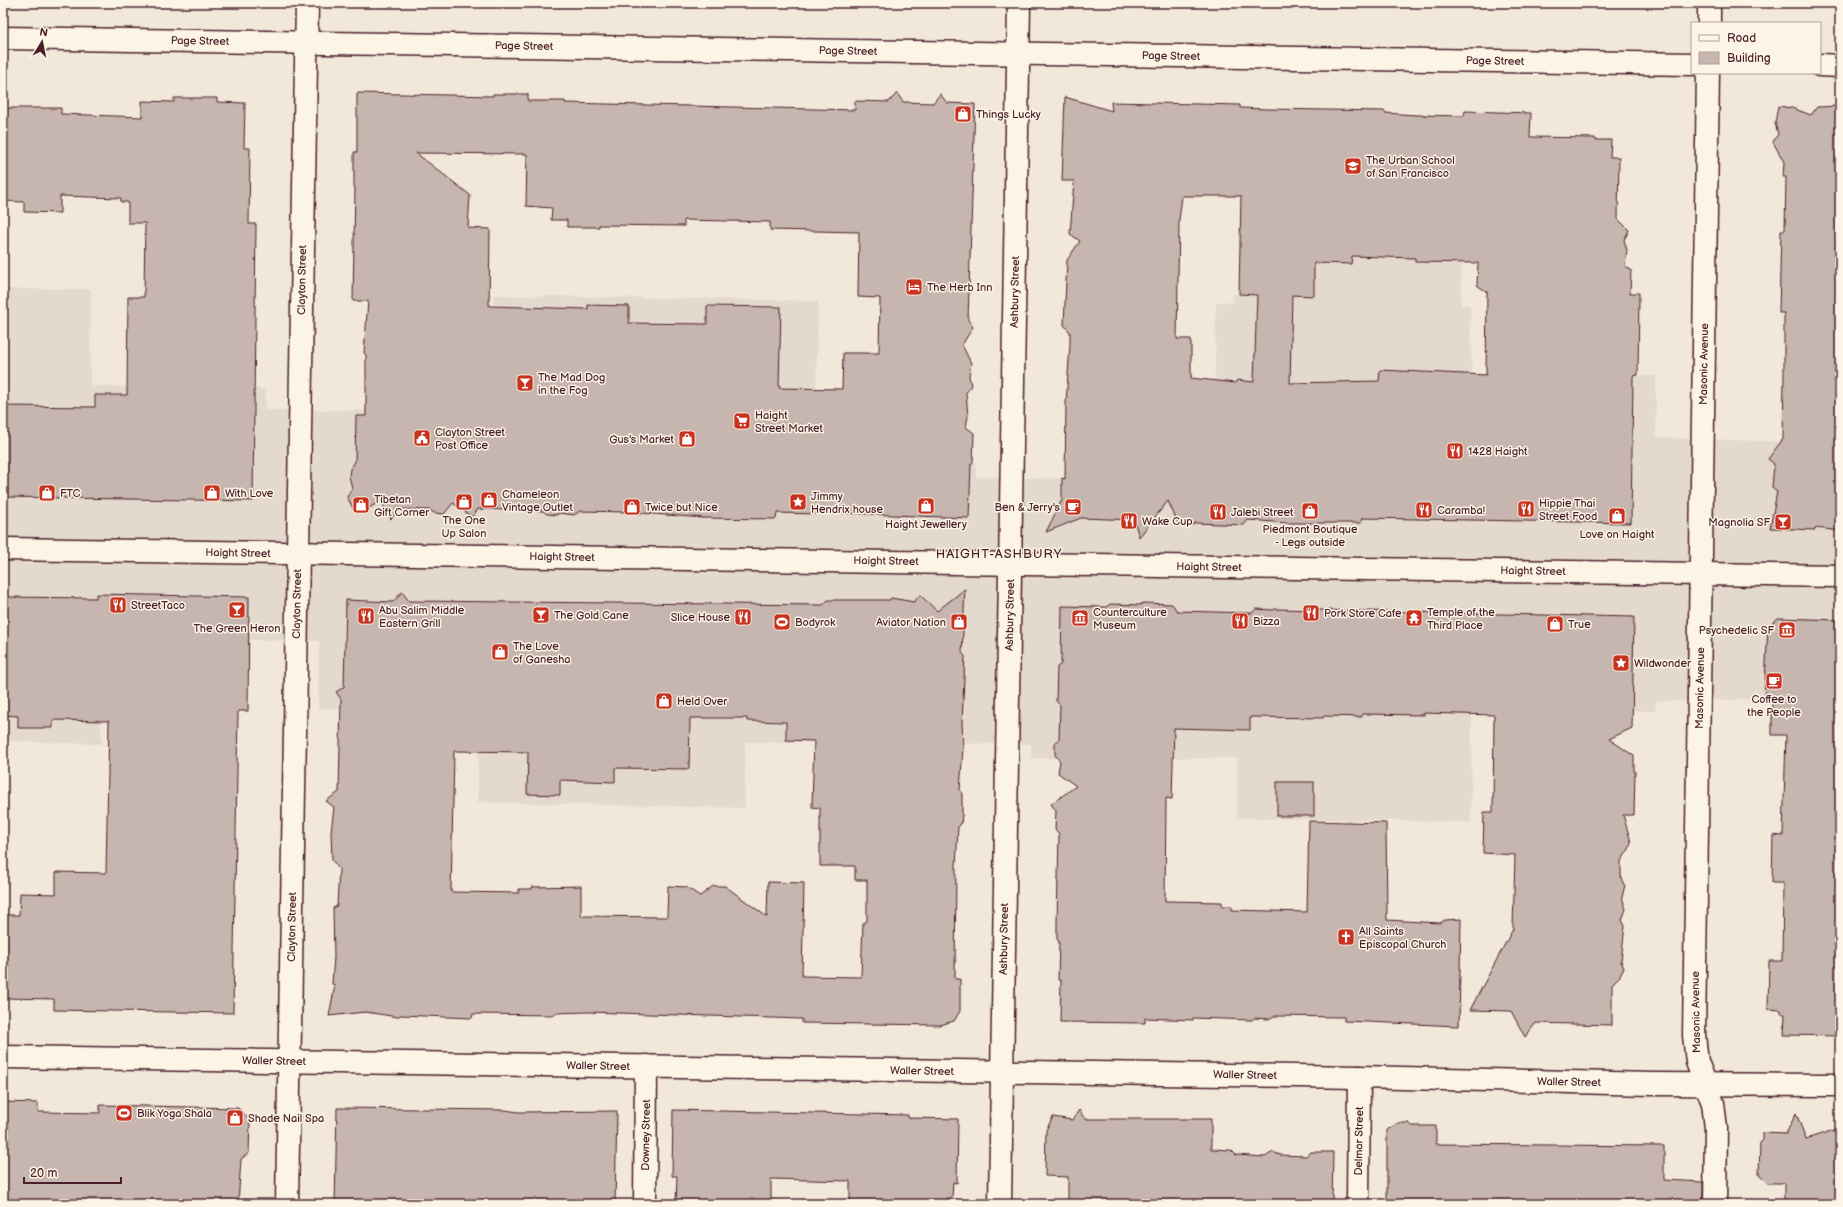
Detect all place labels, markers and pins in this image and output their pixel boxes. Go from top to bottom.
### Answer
shop icon: Things Lucky [953,104,973,124]
place label: Things Lucky [976,108,1041,121]
place label: The Urban School of San Francisco [1366,154,1455,180]
school or university icon: The Urban School of San Francisco [1343,156,1363,176]
hotel icon: The Herb Inn [904,277,924,297]
place label: The Herb Inn [927,281,992,294]
place label: The Mad Dog in the Fog [538,371,605,397]
bar icon: The Mad Dog in the Fog [515,373,535,393]
place label: Haight Street Market [755,409,824,435]
supermarket icon: Haight Street Market [732,411,752,431]
place label: Clayton Street Post Office [435,426,505,452]
public building icon: Clayton Street Post Office [412,428,432,448]
shop icon: Gus's Market [677,429,697,449]
place label: Gus's Market [609,433,675,446]
restaurant icon: 1428 Haight [1445,441,1465,461]
place label: 1428 Haight [1468,445,1528,458]
shop icon: FTC [37,483,57,503]
shop icon: With Love [202,483,222,503]
place label: FTC [60,487,80,500]
place label: With Love [225,487,274,500]
place label: Chameleon Vintage Outlet [502,488,573,514]
shop icon: Chameleon Vintage Outlet [479,490,499,510]
place label: Jimmy Hendrix house [811,490,884,516]
shop icon: The One Up Salon [454,492,474,512]
place icon: Jimmy Hendrix house [788,492,808,512]
place label: Tibetan Gift Corner [374,493,430,519]
shop icon: Tibetan Gift Corner [351,495,371,515]
shop icon: Haight Jewellery [916,496,936,516]
shop icon: Twice but Nice [622,497,642,517]
cafe icon: Ben & Jerry's [1063,497,1083,517]
place label: Hippie Thai Street Food [1539,497,1597,523]
restaurant icon: Hippie Thai Street Food [1516,499,1536,519]
restaurant icon: Caramba! [1414,500,1434,520]
place label: Twice but Nice [645,501,718,514]
place label: Ben & Jerry's [994,501,1061,514]
shop icon: Piedmont Boutique - Legs outside [1300,501,1320,521]
restaurant icon: Jalebi Street [1208,502,1228,522]
place label: Caramba! [1437,504,1485,517]
place label: Jalebi Street [1231,506,1294,519]
shop icon: Love on Haight [1607,506,1627,526]
restaurant icon: Wake Cup [1119,511,1139,531]
bar icon: Magnolia SF [1773,512,1793,532]
place label: The One Up Salon [442,514,486,540]
place label: Wake Cup [1142,515,1193,528]
place label: Magnolia SF [1708,516,1770,529]
place label: Haight Jewellery [885,518,967,531]
place label: Piedmont Boutique - Legs outside [1262,523,1358,549]
place label: Love on Haight [1580,528,1655,541]
restaurant icon: StreetTaco [108,595,128,615]
place label: StreetTaco [131,599,185,612]
bar icon: The Green Heron [227,600,247,620]
restaurant icon: Pork Store Cafe [1301,603,1321,623]
place label: Abu Salim Middle Eastern Grill [379,604,465,630]
bar icon: The Gold Cane [531,605,551,625]
restaurant icon: Abu Salim Middle Eastern Grill [356,606,376,626]
place label: Counterculture Museum [1093,606,1167,632]
place label: Temple of the Third Place [1427,606,1495,632]
restaurant icon: Slice House [733,607,753,627]
place label: Pork Store Cafe [1324,607,1402,620]
museum icon: Counterculture Museum [1070,608,1090,628]
temple icon: Temple of the Third Place [1404,608,1424,628]
place label: The Gold Cane [554,609,629,622]
place label: Slice House [671,611,730,624]
restaurant icon: Bizza [1230,611,1250,631]
sports icon: Bodyrok [772,612,792,632]
shop icon: Aviator Nation [949,612,969,632]
shop icon: True [1545,614,1565,634]
place label: Bizza [1253,615,1280,628]
place label: Bodyrok [795,616,836,629]
place label: Aviator Nation [876,616,946,629]
place label: True [1568,618,1591,631]
museum icon: Psychedelic SF [1777,620,1797,640]
place label: The Green Heron [194,622,280,635]
place label: Psychedelic SF [1699,624,1774,637]
place label: The Love of Ganesha [513,640,571,666]
shop icon: The Love of Ganesha [490,642,510,662]
place icon: Wildwonder [1611,653,1631,673]
place label: Wildwonder [1634,657,1692,670]
cafe icon: Coffee to the People [1764,671,1784,691]
shop icon: Held Over [654,691,674,711]
place label: Coffee to the People [1747,693,1801,719]
place label: Held Over [677,695,728,708]
place label: All Saints Episcopal Church [1359,925,1446,951]
church icon: All Saints Episcopal Church [1336,927,1356,947]
sports icon: Blik Yoga Shala [114,1103,134,1123]
place label: Blik Yoga Shala [137,1107,212,1120]
shop icon: Shade Nail Spa [225,1108,245,1128]
place label: Shade Nail Spa [248,1112,324,1125]

